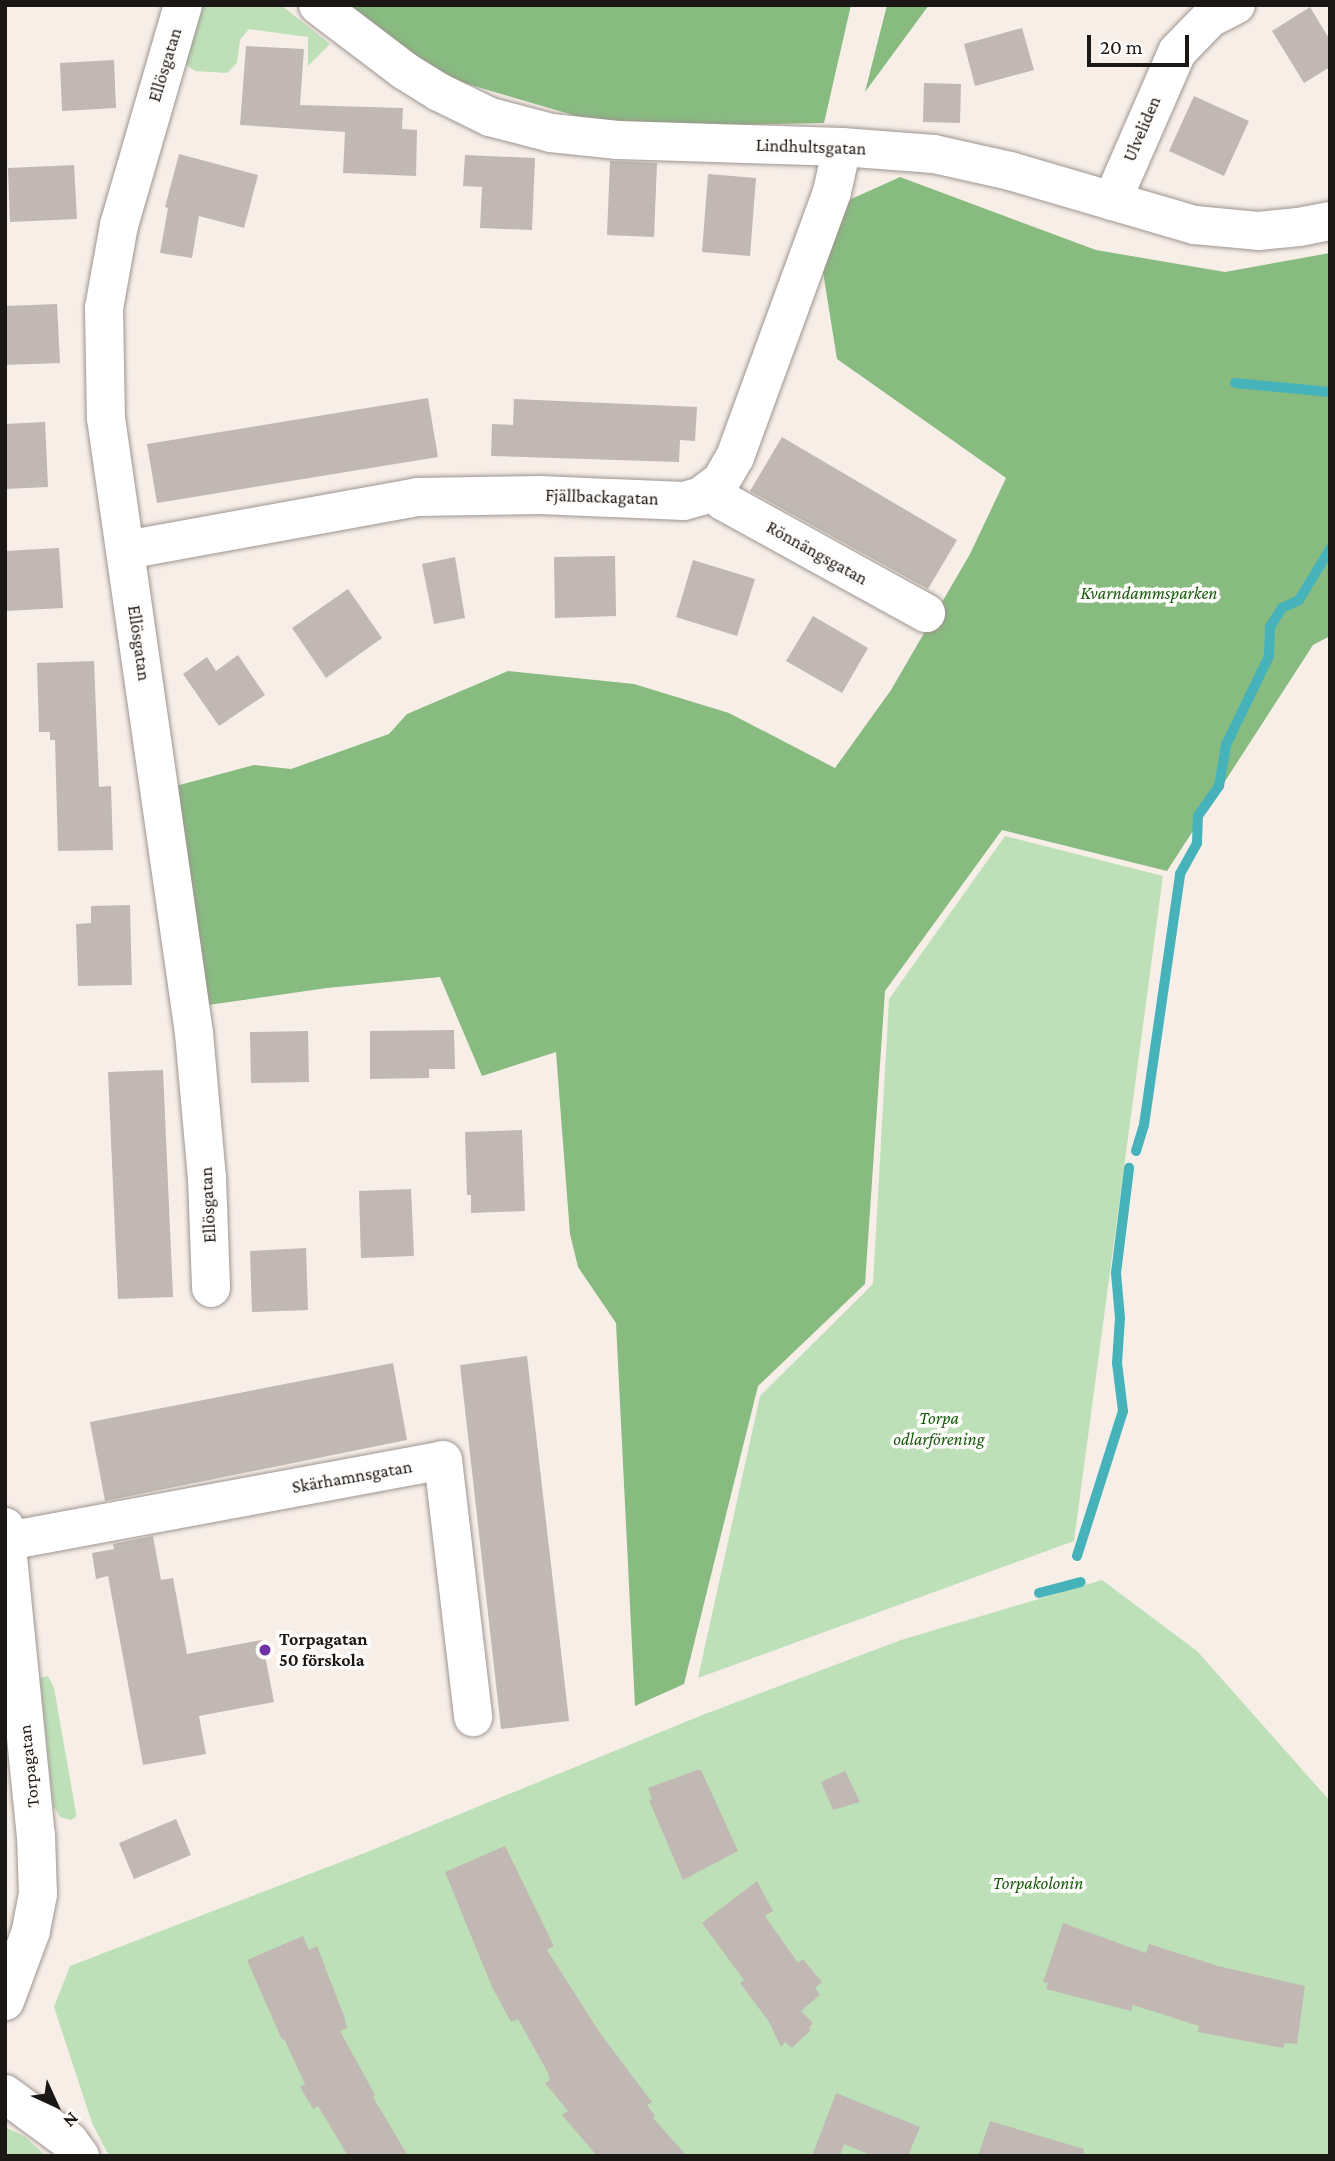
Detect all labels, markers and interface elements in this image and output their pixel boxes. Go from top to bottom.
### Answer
scale bar [1090,21,1192,65]
street label: Ellösgatan [144,25,186,105]
text: 20 m [1100,35,1143,59]
street label: Ulveliden [1119,93,1165,165]
street label: Lindhultsgatan [755,134,867,160]
street label: Fjällbackagatan [545,484,659,510]
street label: Rönnängsgatan [763,516,871,590]
park label: Kvarndammsparken [1081,582,1217,604]
street label: Ellösgatan [123,604,155,682]
street label: Ellösgatan [195,1166,221,1244]
park label: Torpa odlarförening [893,1408,985,1450]
street label: Skärhamnsgatan [290,1456,414,1498]
place label: Torpagatan 50 förskola [279,1629,368,1672]
marker: Torpagatan 50 förskola [257,1642,273,1658]
street label: Torpagatan [14,1724,44,1808]
park label: Torpakolonin [993,1872,1083,1894]
north arrow [21,2070,91,2140]
text: N [59,2108,83,2132]

